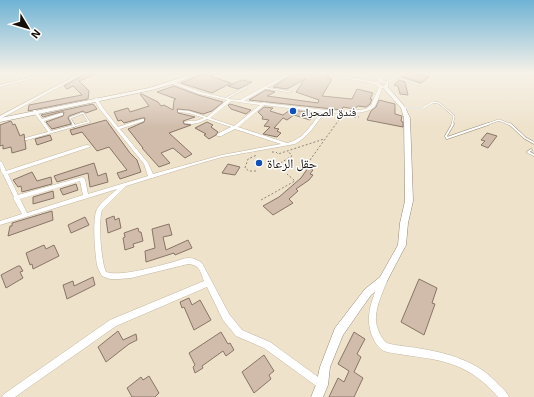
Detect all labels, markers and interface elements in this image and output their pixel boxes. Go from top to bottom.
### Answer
north arrow [8,8,48,48]
text: N [29,27,44,42]
place label: فندق الصحراء [301,105,357,119]
marker: فندق الصحراء [288,106,298,116]
place label: حقل الرعاة [267,155,317,172]
marker: حقل الرعاة [254,158,264,168]

